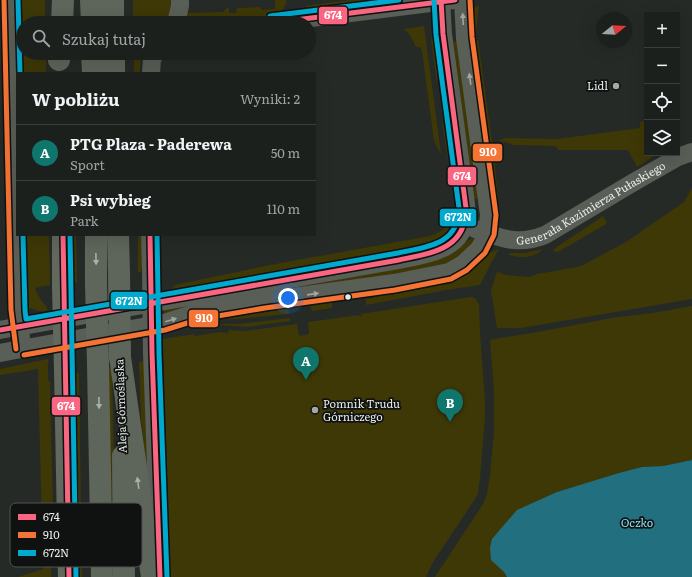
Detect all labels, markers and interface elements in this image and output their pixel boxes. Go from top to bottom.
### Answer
line badge: 674 [318,6,348,25]
text: 674 [324,6,342,22]
north arrow [596,12,632,48]
map controls [644,12,680,156]
button: + [644,12,680,48]
one-way arrow [460,13,467,25]
search box [16,16,316,60]
icon: search [30,27,52,49]
text: Szukaj tutaj [62,27,146,50]
button: − [644,48,680,84]
one-way arrow [467,73,473,85]
place label: Lidl [587,77,608,93]
marker: Lidl [611,81,621,91]
button: locate [644,84,680,120]
text: W pobliżu [32,86,120,111]
text: Wyniki: 2 [240,89,300,108]
button: layers [644,120,680,156]
text: PTG Plaza - Paderewa [70,132,232,155]
text: A [40,143,50,162]
text: 50 m [271,143,300,162]
line badge: 910 [472,143,503,162]
text: 910 [479,143,497,159]
text: Sport [70,155,105,174]
street label: Generała Kazimierza Pułaskiego [516,157,668,247]
line badge: 674 [447,166,477,186]
text: 674 [453,167,471,183]
text: Psi wybieg [70,188,151,211]
text: B [41,199,49,218]
text: 110 m [267,199,300,218]
line badge: 672N [439,208,477,227]
text: 672N [444,208,472,224]
text: Park [70,211,99,230]
one-way arrow [93,253,99,266]
your location [278,288,298,308]
line badge: 672N [110,291,148,310]
one-way arrow [307,291,319,297]
text: 672N [115,292,143,308]
unlabelled marker [343,292,353,302]
line badge: 910 [188,309,219,328]
text: 910 [195,309,213,325]
one-way arrow [166,317,178,323]
pin: A [293,347,319,380]
street label: Aleja Górnośląska [110,359,130,453]
pin: B [437,389,463,422]
place label: Pomnik Trudu Górniczego [323,395,400,424]
line badge: 674 [51,396,81,416]
text: 674 [57,397,75,413]
one-way arrow [96,397,102,410]
marker: Pomnik Trudu Górniczego [310,405,320,415]
one-way arrow [135,477,141,489]
legend [10,503,142,567]
text: 674 [43,508,60,524]
water label: Oczko [621,513,653,531]
text: 910 [43,526,60,542]
text: 672N [43,544,69,560]

